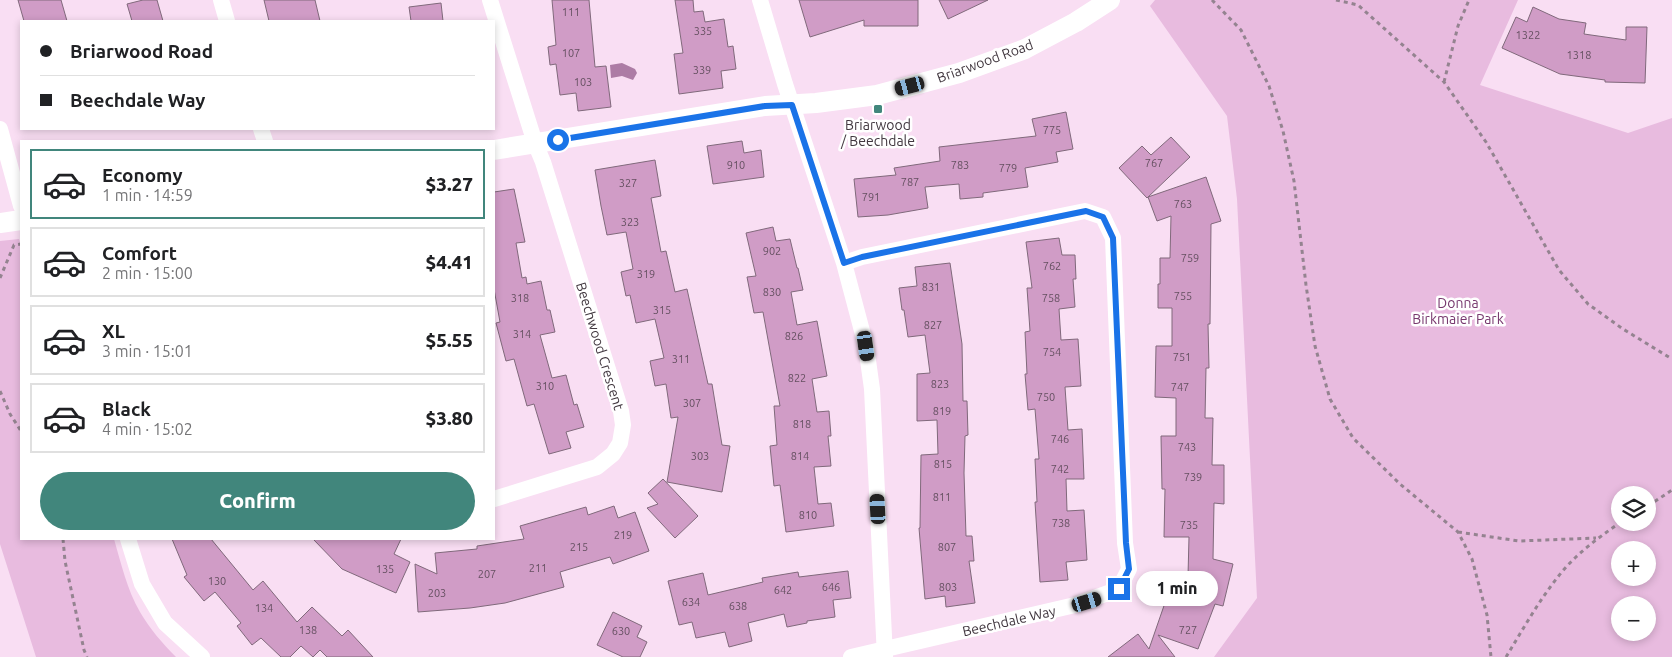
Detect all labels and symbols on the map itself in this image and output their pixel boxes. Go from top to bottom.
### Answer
house number: 111 [562,6,580,18]
house number: 335 [694,25,712,37]
house number: 1322 [1516,29,1540,41]
street label: Briarwood Road [935,36,1035,86]
house number: 107 [562,47,580,59]
house number: 1318 [1567,49,1591,61]
house number: 339 [693,64,711,76]
car [893,75,926,97]
house number: 103 [574,76,592,88]
marker: Briarwood / Beechdale [872,103,884,115]
place label: Briarwood / Beechdale [840,117,915,149]
house number: 775 [1043,124,1061,136]
route start [547,129,569,151]
house number: 767 [1145,157,1163,169]
house number: 910 [727,159,745,171]
house number: 783 [951,159,969,171]
house number: 779 [999,162,1017,174]
house number: 787 [901,176,919,188]
house number: 327 [619,177,637,189]
house number: 791 [862,191,880,203]
house number: 763 [1174,198,1192,210]
house number: 323 [621,216,639,228]
house number: 902 [763,245,781,257]
house number: 759 [1181,252,1199,264]
house number: 762 [1043,260,1061,272]
house number: 319 [637,268,655,280]
street label: Beechwood Crescent [573,280,627,412]
house number: 831 [922,281,940,293]
house number: 830 [763,286,781,298]
house number: 755 [1174,290,1192,302]
house number: 318 [511,292,529,304]
house number: 758 [1042,292,1060,304]
park label: Donna Birkmaier Park [1412,295,1504,327]
house number: 315 [653,304,671,316]
house number: 827 [924,319,942,331]
house number: 314 [513,328,531,340]
house number: 826 [785,330,803,342]
car [856,330,875,362]
house number: 754 [1043,346,1061,358]
house number: 751 [1173,351,1191,363]
house number: 311 [672,353,690,365]
house number: 822 [788,372,806,384]
house number: 823 [931,378,949,390]
house number: 310 [536,380,554,392]
house number: 747 [1171,381,1189,393]
house number: 750 [1037,391,1055,403]
house number: 307 [683,397,701,409]
house number: 819 [933,405,951,417]
house number: 818 [793,418,811,430]
house number: 746 [1051,433,1069,445]
house number: 743 [1178,441,1196,453]
house number: 303 [691,450,709,462]
house number: 814 [791,450,809,462]
house number: 815 [934,458,952,470]
house number: 742 [1051,463,1069,475]
house number: 739 [1184,471,1202,483]
house number: 811 [933,491,951,503]
car [869,494,886,524]
house number: 810 [799,509,817,521]
house number: 738 [1052,517,1070,529]
house number: 735 [1180,519,1198,531]
house number: 219 [614,529,632,541]
house number: 215 [570,541,588,553]
house number: 807 [938,541,956,553]
house number: 211 [529,562,547,574]
house number: 135 [376,563,394,575]
house number: 207 [478,568,496,580]
callout: 1 min [1136,572,1219,606]
house number: 130 [208,575,226,587]
route end [1108,578,1130,600]
house number: 646 [822,581,840,593]
house number: 803 [939,581,957,593]
house number: 642 [774,584,792,596]
house number: 203 [428,587,446,599]
car [1070,590,1103,614]
house number: 634 [682,596,700,608]
house number: 638 [729,600,747,612]
house number: 134 [255,602,273,614]
street label: Beechdale Way [961,602,1058,640]
house number: 138 [299,624,317,636]
house number: 727 [1179,624,1197,636]
house number: 630 [612,625,630,637]

